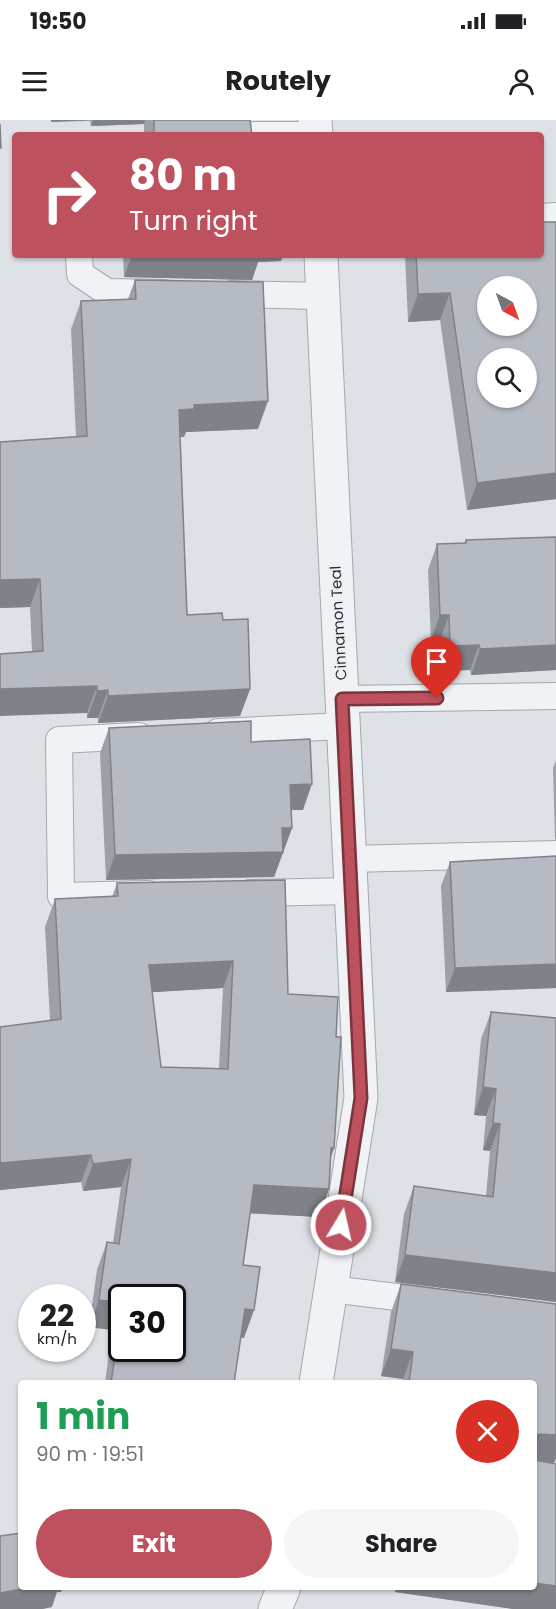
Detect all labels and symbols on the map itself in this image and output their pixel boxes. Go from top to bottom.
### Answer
north arrow [477,276,537,336]
street label: Cinnamon Teal [325,565,351,681]
pin [411,636,462,698]
position arrow [309,1193,373,1257]
speed limit sign: 30 [108,1284,186,1362]

